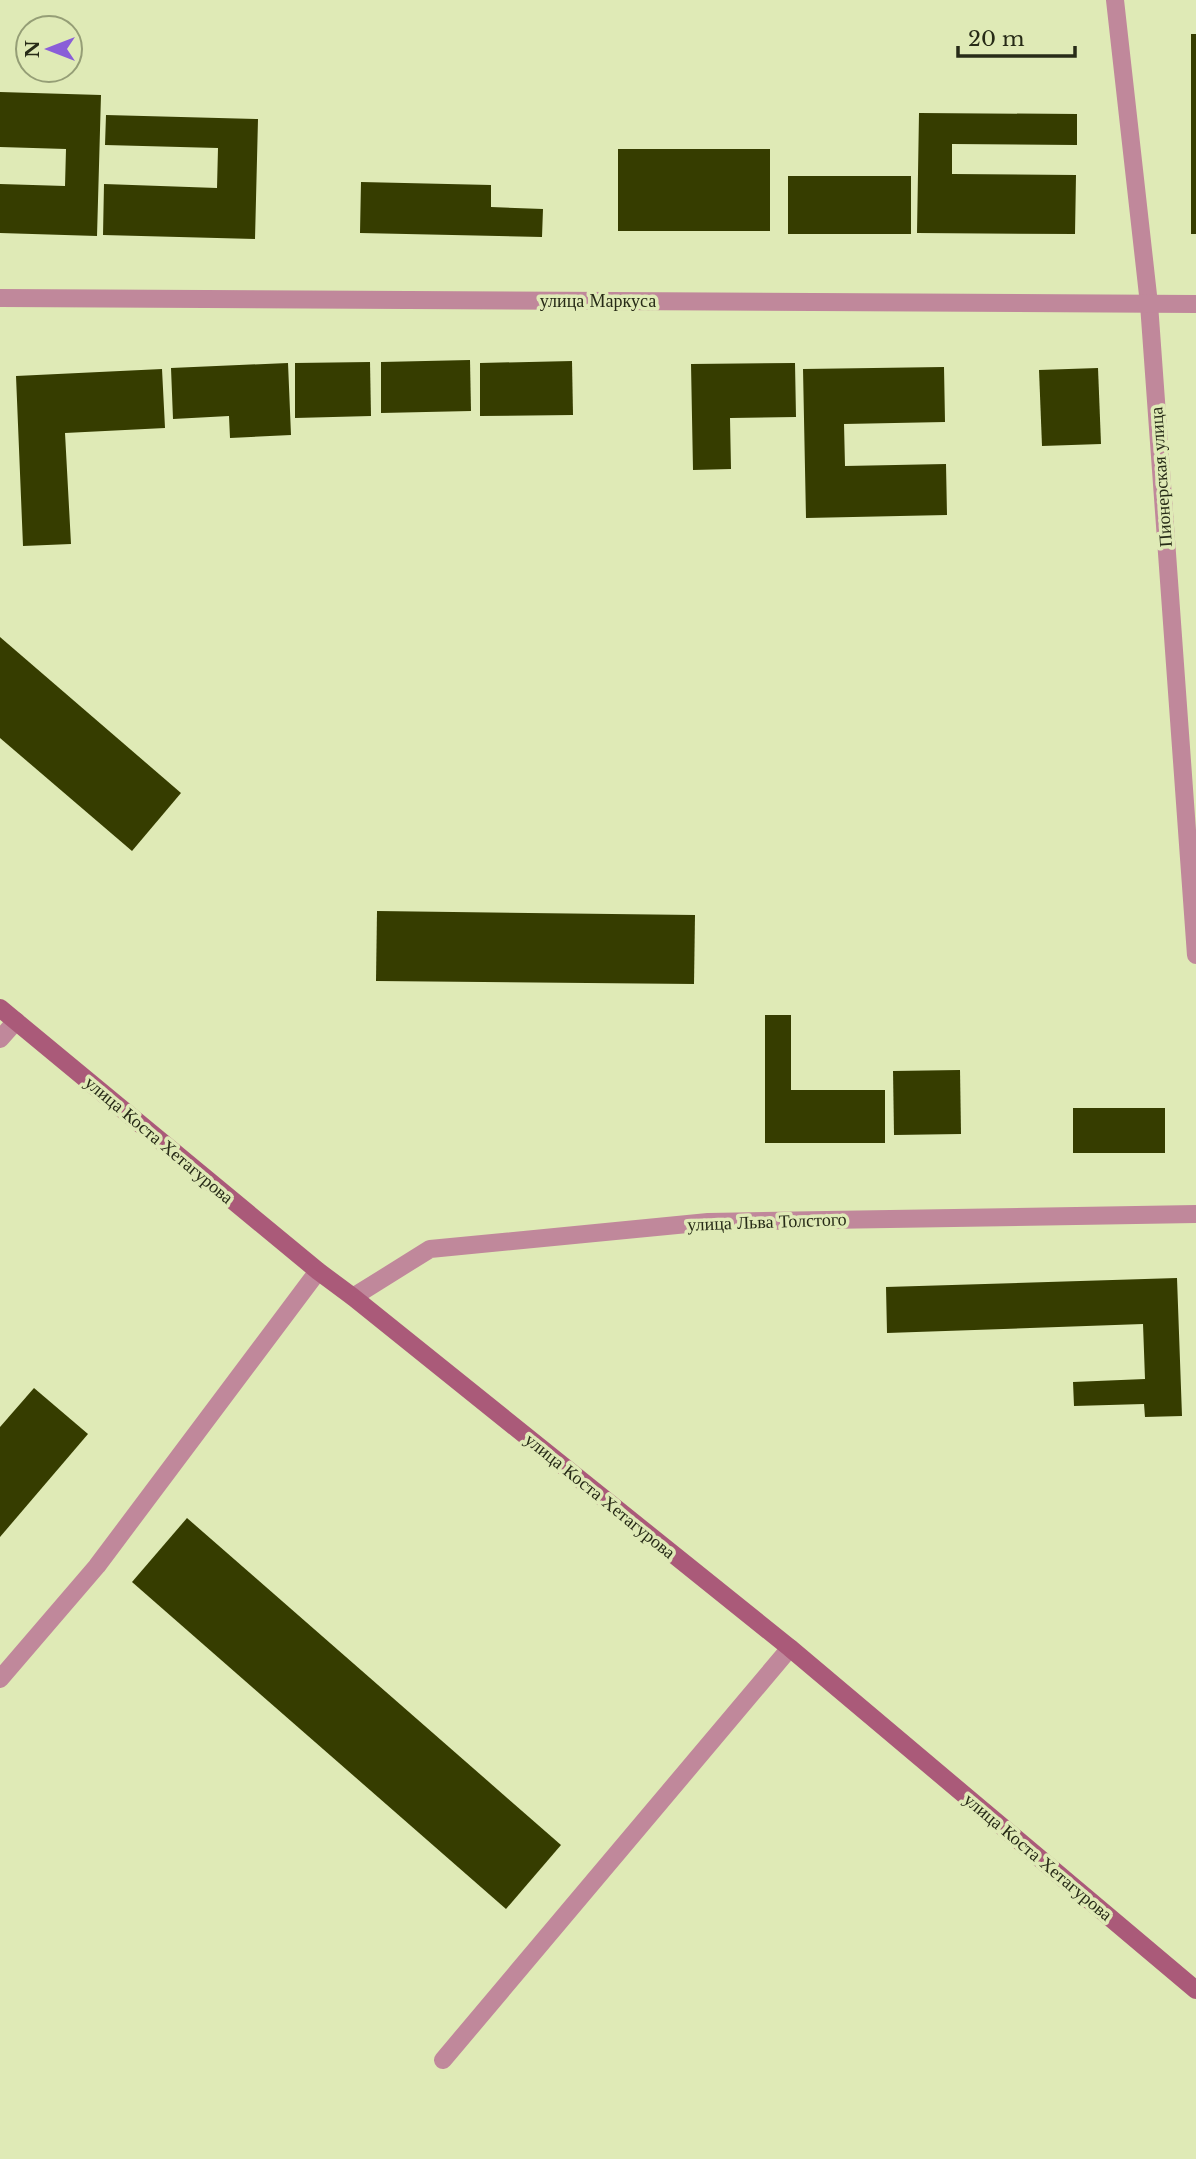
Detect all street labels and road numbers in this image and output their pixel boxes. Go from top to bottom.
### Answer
street label: улица Маркуса [540,290,656,312]
street label: Пионерская улица [1145,406,1177,548]
street label: улица Коста Хетагурова [80,1071,238,1209]
street label: улица Льва Толстого [687,1208,847,1236]
street label: улица Коста Хетагурова [520,1429,680,1563]
street label: улица Коста Хетагурова [959,1788,1117,1926]

